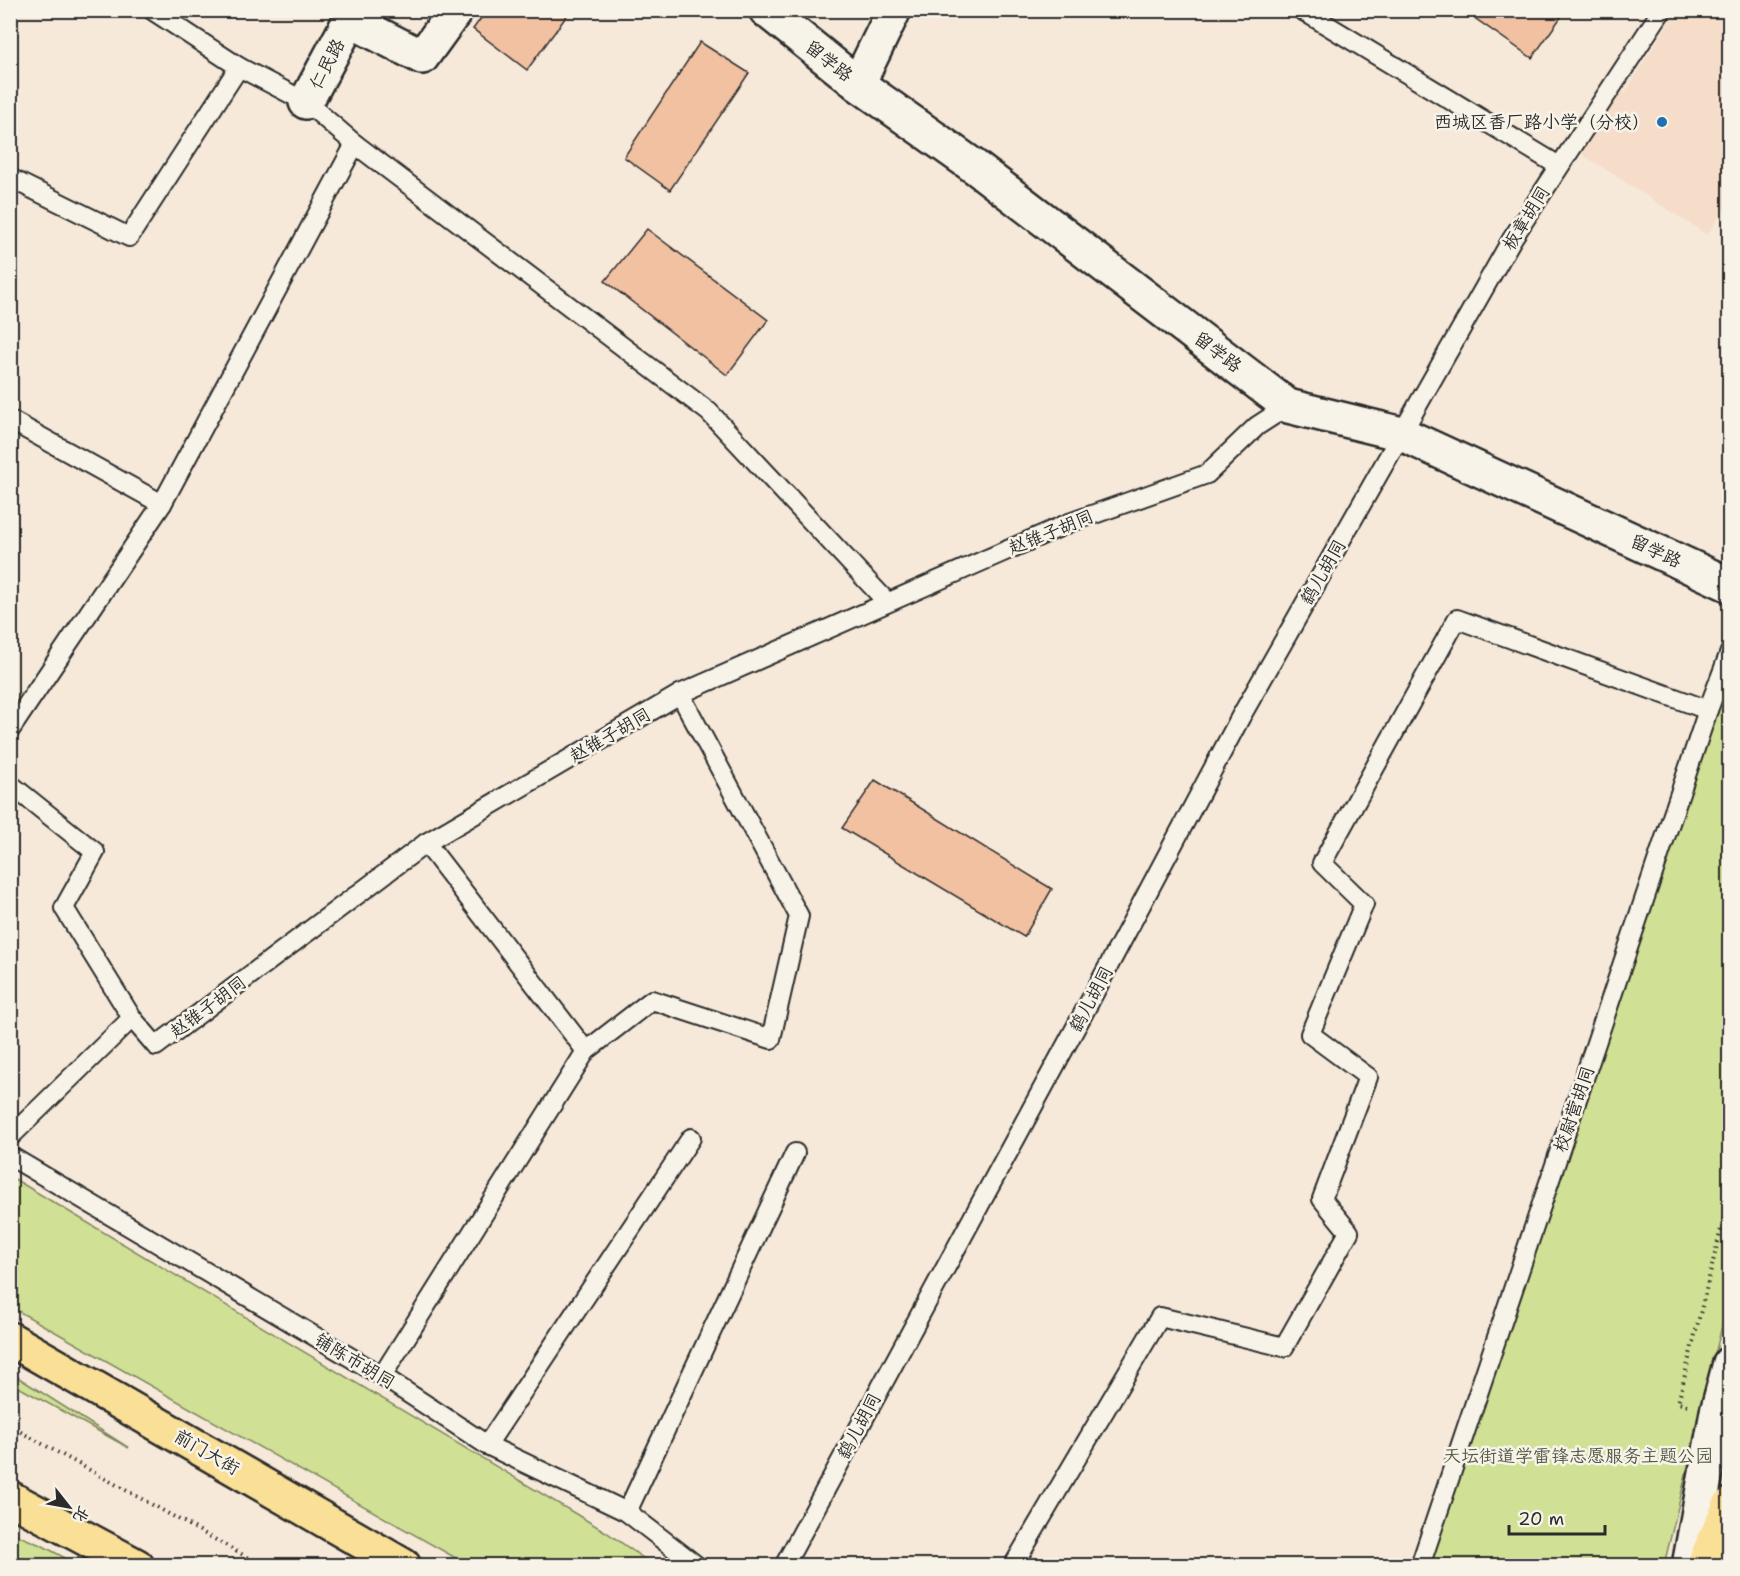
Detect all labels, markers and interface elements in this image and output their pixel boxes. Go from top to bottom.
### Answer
street label: 仁民路 [304,35,350,93]
street label: 留学路 [800,35,858,87]
place label: 西城区香厂路小学（分校） [1434,110,1650,134]
marker: 西城区香厂路小学（分校） [1655,115,1669,129]
street label: 板章胡同 [1497,181,1555,255]
street label: 留学路 [1189,326,1247,378]
street label: 赵锥子胡同 [1005,504,1097,560]
street label: 留学路 [1626,529,1686,573]
street label: 鹞儿胡同 [1295,535,1351,609]
street label: 赵锥子胡同 [565,702,655,768]
street label: 鹞儿胡同 [1064,962,1118,1036]
street label: 赵锥子胡同 [165,970,251,1044]
street label: 校尉营胡同 [1548,1063,1600,1155]
street label: 铺陈市胡同 [310,1328,400,1394]
street label: 鹞儿胡同 [832,1389,886,1463]
street label: 前门大街 [170,1424,244,1480]
park label: 天坛街道学雷锋志愿服务主题公园 [1443,1444,1713,1468]
north arrow [39,1477,99,1537]
scale bar [1509,1498,1605,1536]
text: 北 [68,1502,95,1527]
text: 20 m [1518,1507,1564,1531]

